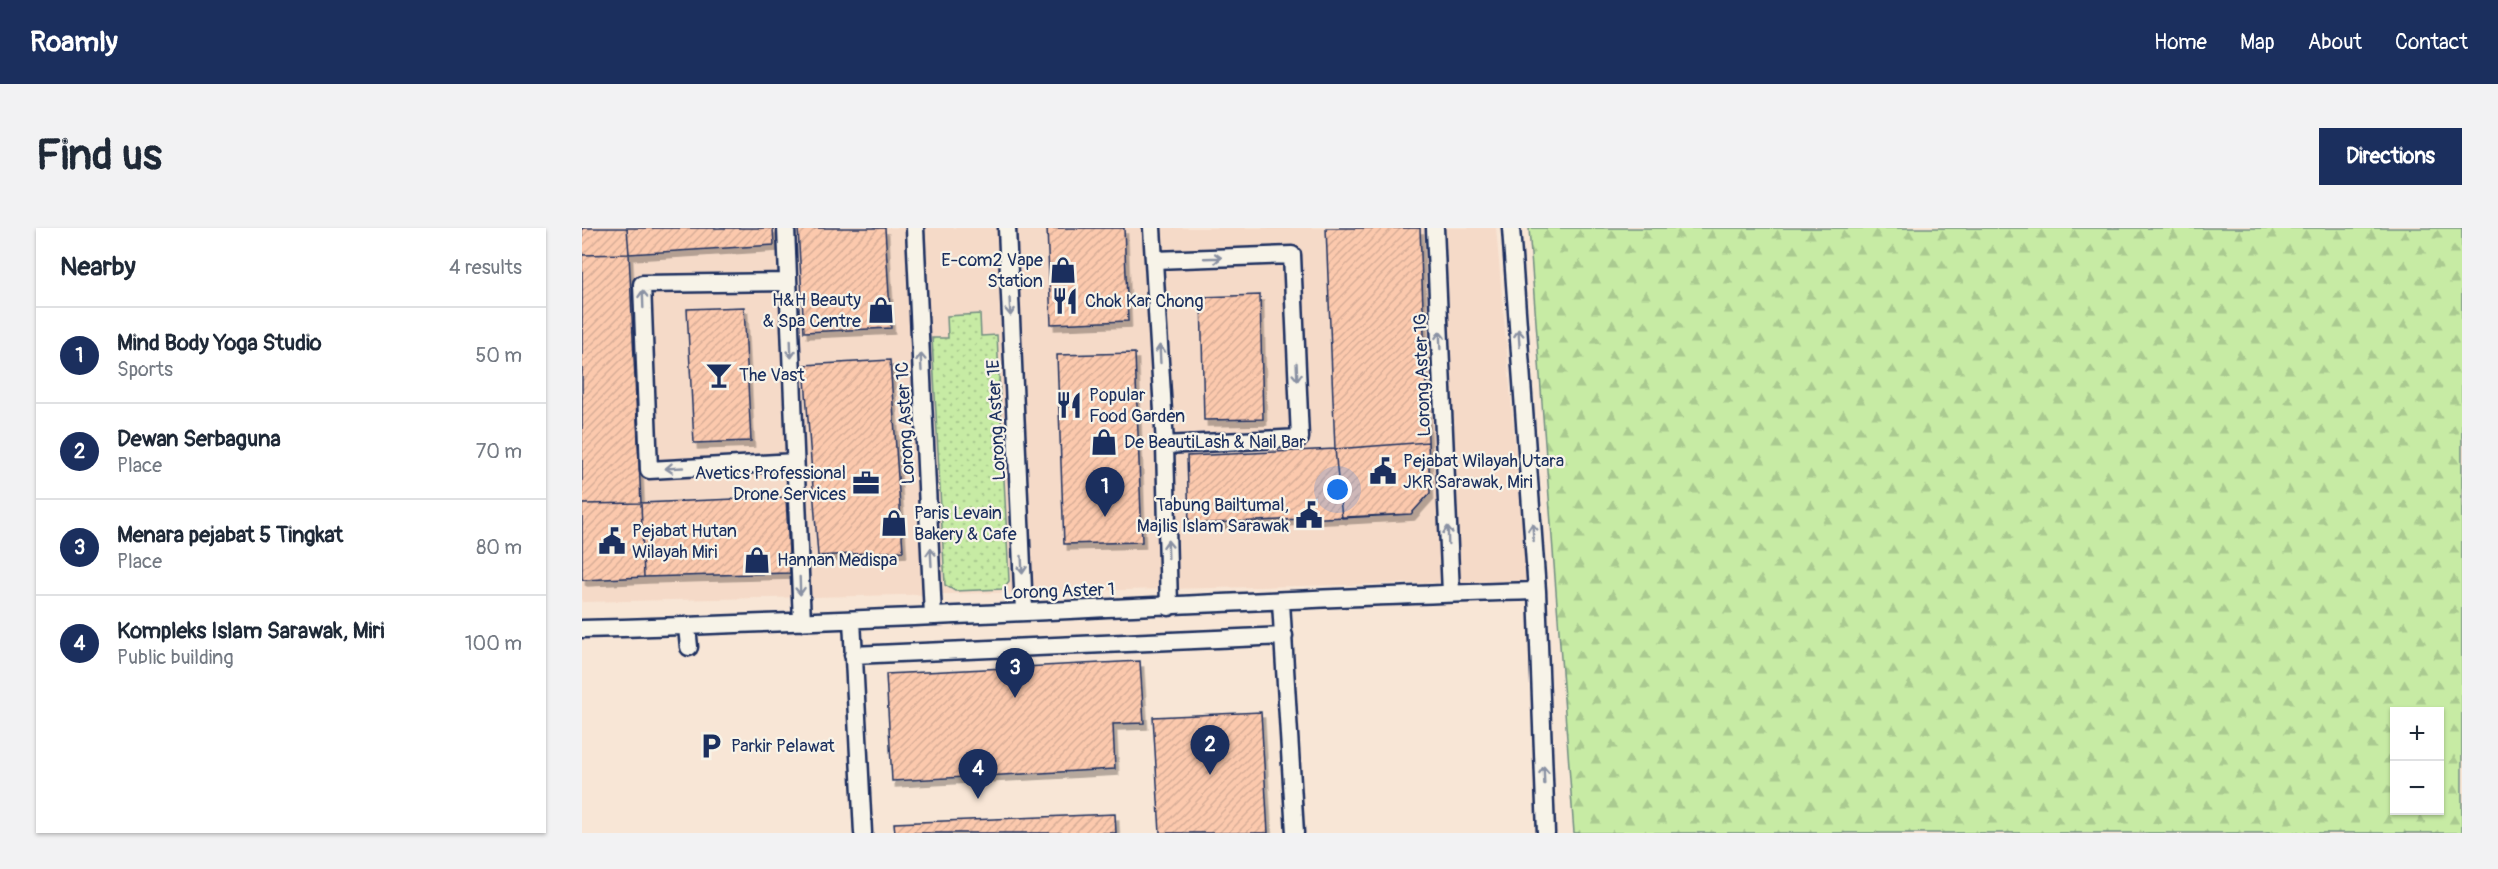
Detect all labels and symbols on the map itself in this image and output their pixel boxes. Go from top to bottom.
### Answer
place label: E-com2 Vape Station [941,249,1043,293]
one-way arrow [1203,252,1223,263]
shop icon: E-com2 Vape Station [1048,255,1078,285]
restaurant icon: Chok Kar Chong [1050,286,1080,316]
place label: H&H Beauty & Spa Centre [763,289,861,333]
one-way arrow [637,290,649,310]
place label: Chok Kar Chong [1085,290,1203,313]
shop icon: H&H Beauty & Spa Centre [866,295,896,325]
one-way arrow [1005,297,1016,317]
street label: Lorong Aster 1G [1409,313,1436,437]
one-way arrow [1513,328,1524,348]
one-way arrow [1434,330,1446,350]
one-way arrow [785,339,796,359]
one-way arrow [1154,344,1165,364]
one-way arrow [916,353,927,373]
street label: Lorong Aster 1E [982,359,1011,481]
bar icon: The Vast [704,360,734,390]
street label: Lorong Aster 1C [891,361,920,485]
one-way arrow [1292,361,1303,381]
place label: The Vast [739,364,805,387]
place label: Popular Food Garden [1089,384,1185,428]
restaurant icon: Popular Food Garden [1054,390,1084,420]
shop icon: De BeautiLash & Nail Bar [1089,427,1119,457]
place label: De BeautiLash & Nail Bar [1124,431,1306,454]
place label: Pejabat Wilayah Utara JKR Sarawak, Miri [1403,450,1564,494]
public building icon: Pejabat Wilayah Utara JKR Sarawak, Miri [1368,456,1398,486]
place label: Avetics Professional Drone Services [695,462,846,506]
one-way arrow [664,463,684,474]
office icon: Avetics Professional Drone Services [851,468,881,498]
pin: 1 [1086,468,1124,517]
your location [1323,475,1352,504]
place label: Tabung Bailtumal, Majlis Islam Sarawak [1137,494,1289,538]
public building icon: Tabung Bailtumal, Majlis Islam Sarawak [1294,500,1324,530]
place label: Paris Levain Bakery & Cafe [914,502,1017,546]
shop icon: Paris Levain Bakery & Cafe [879,508,909,538]
place label: Pejabat Hutan Wilayah Miri [632,520,737,564]
one-way arrow [1527,523,1538,543]
one-way arrow [1443,525,1454,545]
public building icon: Pejabat Hutan Wilayah Miri [597,526,627,556]
one-way arrow [1162,539,1173,559]
shop icon: Hannan Medispa [742,545,772,575]
one-way arrow [925,548,936,568]
place label: Hannan Medispa [777,549,897,572]
one-way arrow [1016,555,1028,575]
one-way arrow [795,576,806,596]
street label: Lorong Aster 1 [1003,578,1115,605]
pin: 3 [996,648,1034,698]
pin: 2 [1190,726,1230,775]
parking icon: Parkir Pelawat [696,731,726,761]
place label: Parkir Pelawat [731,735,835,758]
pin: 4 [958,750,998,799]
one-way arrow [1538,765,1549,785]

